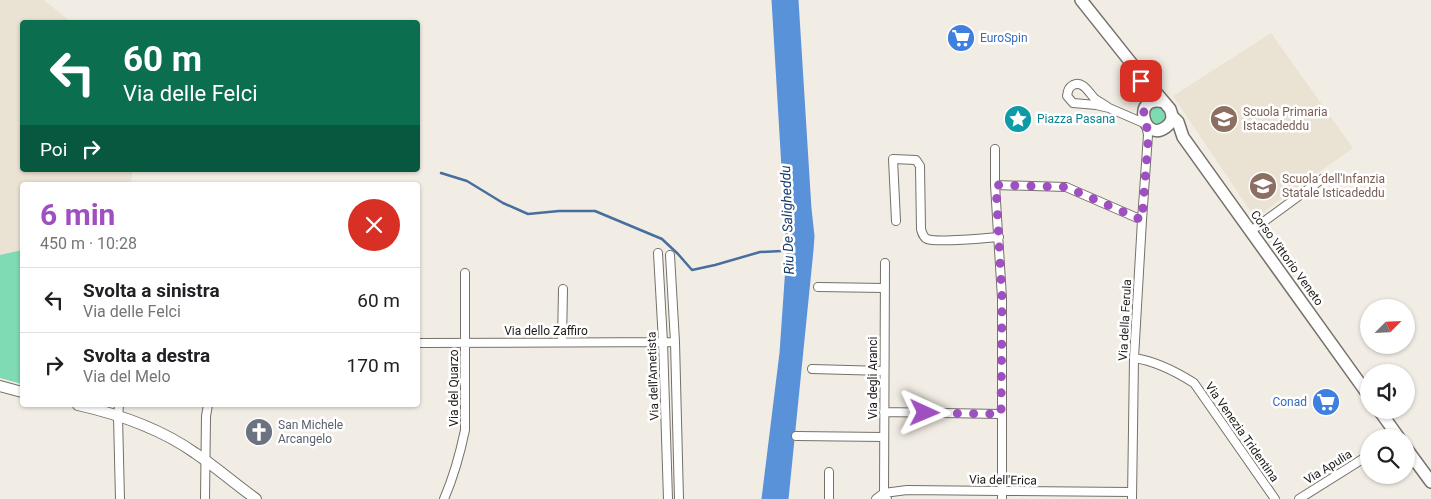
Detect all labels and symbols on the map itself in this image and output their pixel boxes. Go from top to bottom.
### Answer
supermarket icon: EuroSpin [946,23,976,53]
place label: EuroSpin [980,31,1028,45]
pin [1120,60,1162,102]
place icon: Piazza Pasana [1003,104,1033,134]
school or university icon: Scuola Primaria Istacadeddu [1209,104,1239,134]
place label: Scuola Primaria Istacadeddu [1243,105,1327,133]
place label: Piazza Pasana [1037,112,1115,126]
water label: Riu De Saligheddu [777,165,797,275]
school or university icon: Scuola dell'Infanzia Statale Isticadeddu [1248,171,1278,201]
place label: Scuola dell'Infanzia Statale Isticadeddu [1282,172,1385,200]
street label: Corso Vittorio Veneto [1248,208,1326,308]
street label: Via della Ferula [1116,279,1134,361]
north arrow [1360,299,1415,354]
street label: Via dello Zaffiro [504,324,588,338]
street label: Via dell'Ametista [644,331,662,421]
street label: Via degli Aranci [866,337,880,419]
street label: Via del Quarzo [447,349,461,427]
street label: Via Venezia Tridentina [1202,379,1282,485]
position arrow [898,386,950,438]
supermarket icon: Conad [1311,387,1341,417]
place label: Conad [1272,395,1307,409]
church icon: San Michele Arcangelo [244,417,274,447]
place label: San Michele Arcangelo [278,418,343,446]
street label: Via Apulia [1302,447,1354,487]
street label: Via dell'Erica [969,472,1037,488]

